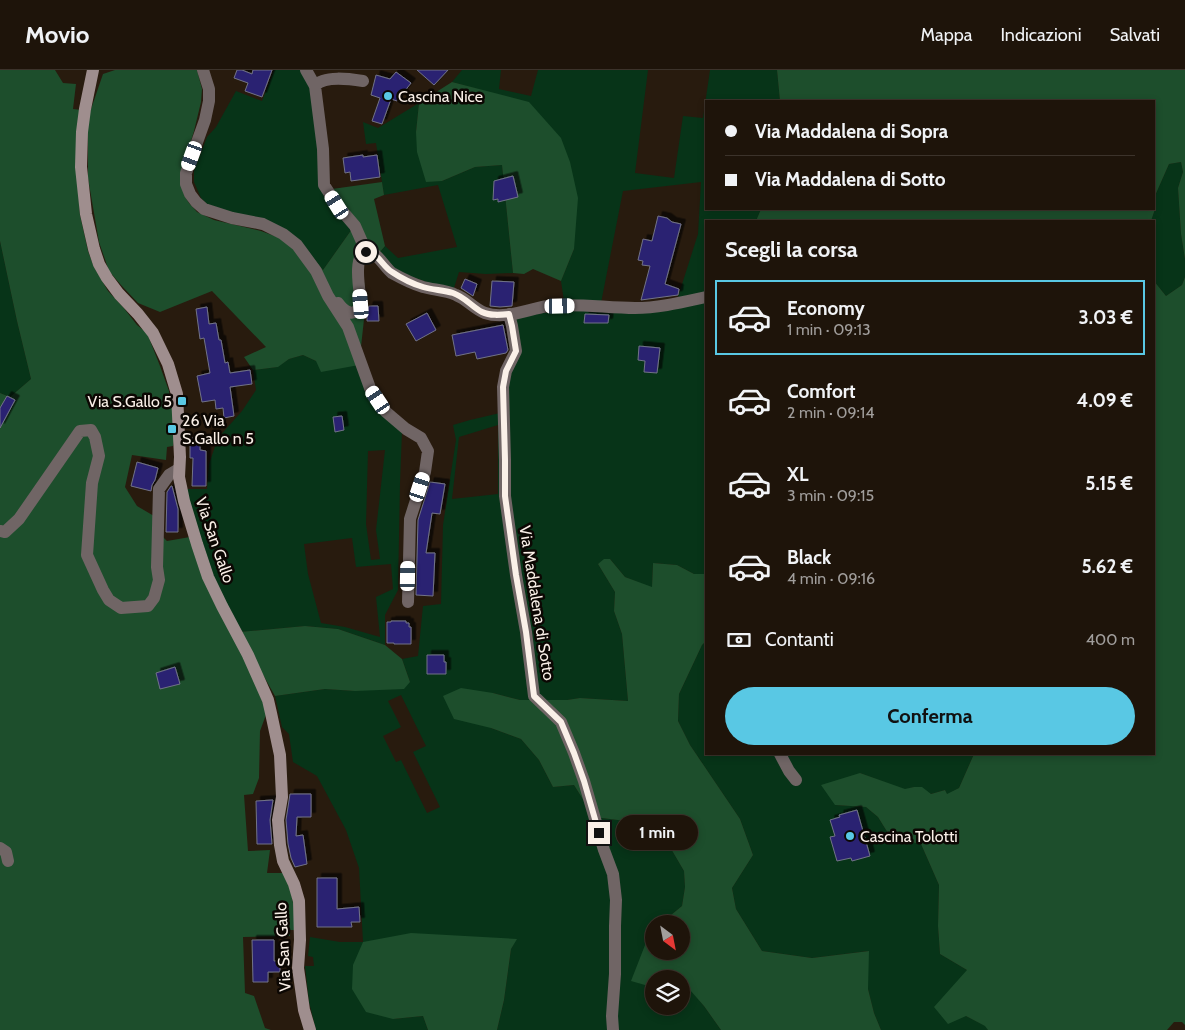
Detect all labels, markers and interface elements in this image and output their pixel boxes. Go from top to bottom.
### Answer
text: Movio [25,20,90,49]
text: Mappa [921,24,972,46]
text: Indicazioni [1000,24,1082,46]
text: Salvati [1110,24,1160,46]
place label: Cascina Nice [398,87,483,106]
marker: Cascina Nice [382,90,394,102]
text: Via Maddalena di Sopra [755,120,948,143]
car [179,139,204,173]
text: Via Maddalena di Sotto [755,168,946,191]
car [322,188,351,222]
text: Scegli la corsa [725,236,858,263]
route start [355,241,377,263]
car [352,288,369,320]
icon: car [727,295,772,340]
text: Economy [787,297,865,320]
car [544,298,575,314]
text: 3.03 € [1079,306,1133,329]
text: 1 min · 09:13 [787,320,871,339]
icon: car [727,378,772,423]
text: Comfort [787,380,856,403]
car [363,383,392,417]
text: 4.09 € [1077,389,1133,412]
place label: Via S.Gallo 5 [87,392,172,411]
marker: Via S.Gallo 5 [176,395,188,407]
text: 2 min · 09:14 [787,403,874,422]
place label: 26 Via S.Gallo n 5 [182,411,254,448]
marker: 26 Via S.Gallo n 5 [166,423,178,435]
icon: car [727,461,772,506]
text: XL [787,463,808,486]
car [408,470,431,504]
text: 5.15 € [1085,472,1133,495]
text: 3 min · 09:15 [787,486,874,505]
street label: Via San Gallo [191,495,239,586]
street label: Via Maddalena di Sotto [515,524,559,682]
icon: car [727,544,772,589]
text: Black [787,546,831,569]
text: 5.62 € [1081,555,1133,578]
car [400,561,415,591]
text: 4 min · 09:16 [787,569,875,588]
icon: cash [725,626,753,654]
text: Contanti [765,628,834,651]
text: 400 m [1086,630,1135,649]
button: Conferma [725,687,1135,745]
callout: 1 min [616,816,699,850]
route end [588,822,610,844]
text: 1 min [639,823,675,842]
place label: Cascina Tolotti [860,827,958,846]
marker: Cascina Tolotti [844,830,856,842]
street label: Via San Gallo [271,902,295,992]
north arrow [645,915,690,960]
map controls [645,915,690,1015]
button: layers [645,970,690,1015]

